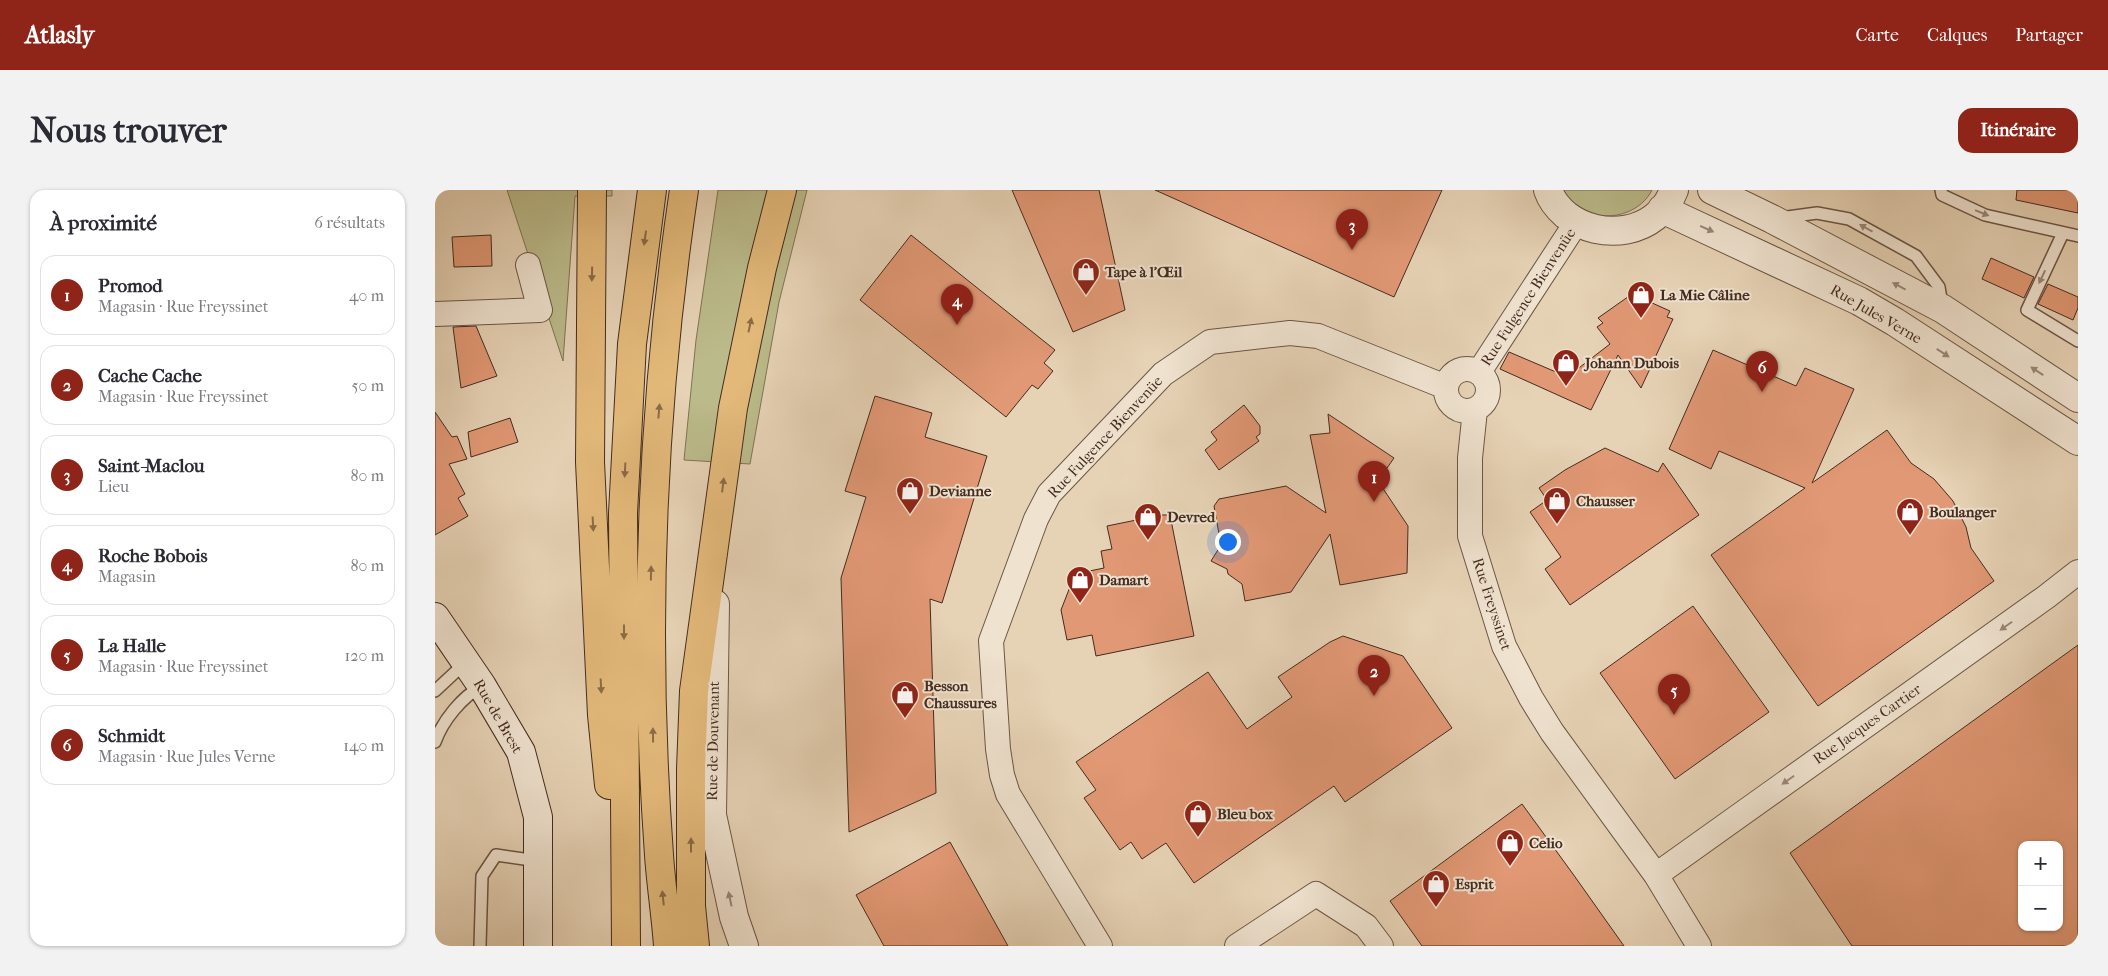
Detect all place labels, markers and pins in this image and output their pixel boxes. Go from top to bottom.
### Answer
pin: 3 [1336,209,1368,250]
shop icon: Tape à l'Œil [1071,257,1101,296]
place label: Tape à l'Œil [1104,263,1183,281]
shop icon: La Mie Câline [1626,280,1656,319]
pin: 4 [941,284,973,325]
place label: La Mie Câline [1660,286,1750,304]
shop icon: Johann Dubois [1551,348,1581,387]
pin: 6 [1746,351,1778,392]
place label: Johann Dubois [1583,354,1679,372]
pin: 1 [1358,461,1390,502]
shop icon: Devianne [895,476,925,515]
place label: Devianne [929,482,992,500]
shop icon: Chausser [1542,486,1572,525]
place label: Chausser [1576,492,1635,510]
shop icon: Boulanger [1895,497,1925,536]
shop icon: Devred [1133,502,1163,541]
place label: Boulanger [1929,503,1997,521]
place label: Devred [1167,508,1216,526]
shop icon: Damart [1065,565,1095,604]
place label: Damart [1099,571,1149,589]
pin: 2 [1358,655,1390,696]
pin: 5 [1658,674,1690,715]
place label: Besson Chaussures [924,677,997,712]
shop icon: Besson Chaussures [890,680,920,719]
shop icon: Bleu box [1183,799,1213,838]
place label: Bleu box [1217,805,1273,823]
shop icon: Celio [1495,828,1525,867]
place label: Celio [1529,834,1563,852]
shop icon: Esprit [1421,869,1451,908]
place label: Esprit [1455,875,1494,893]

